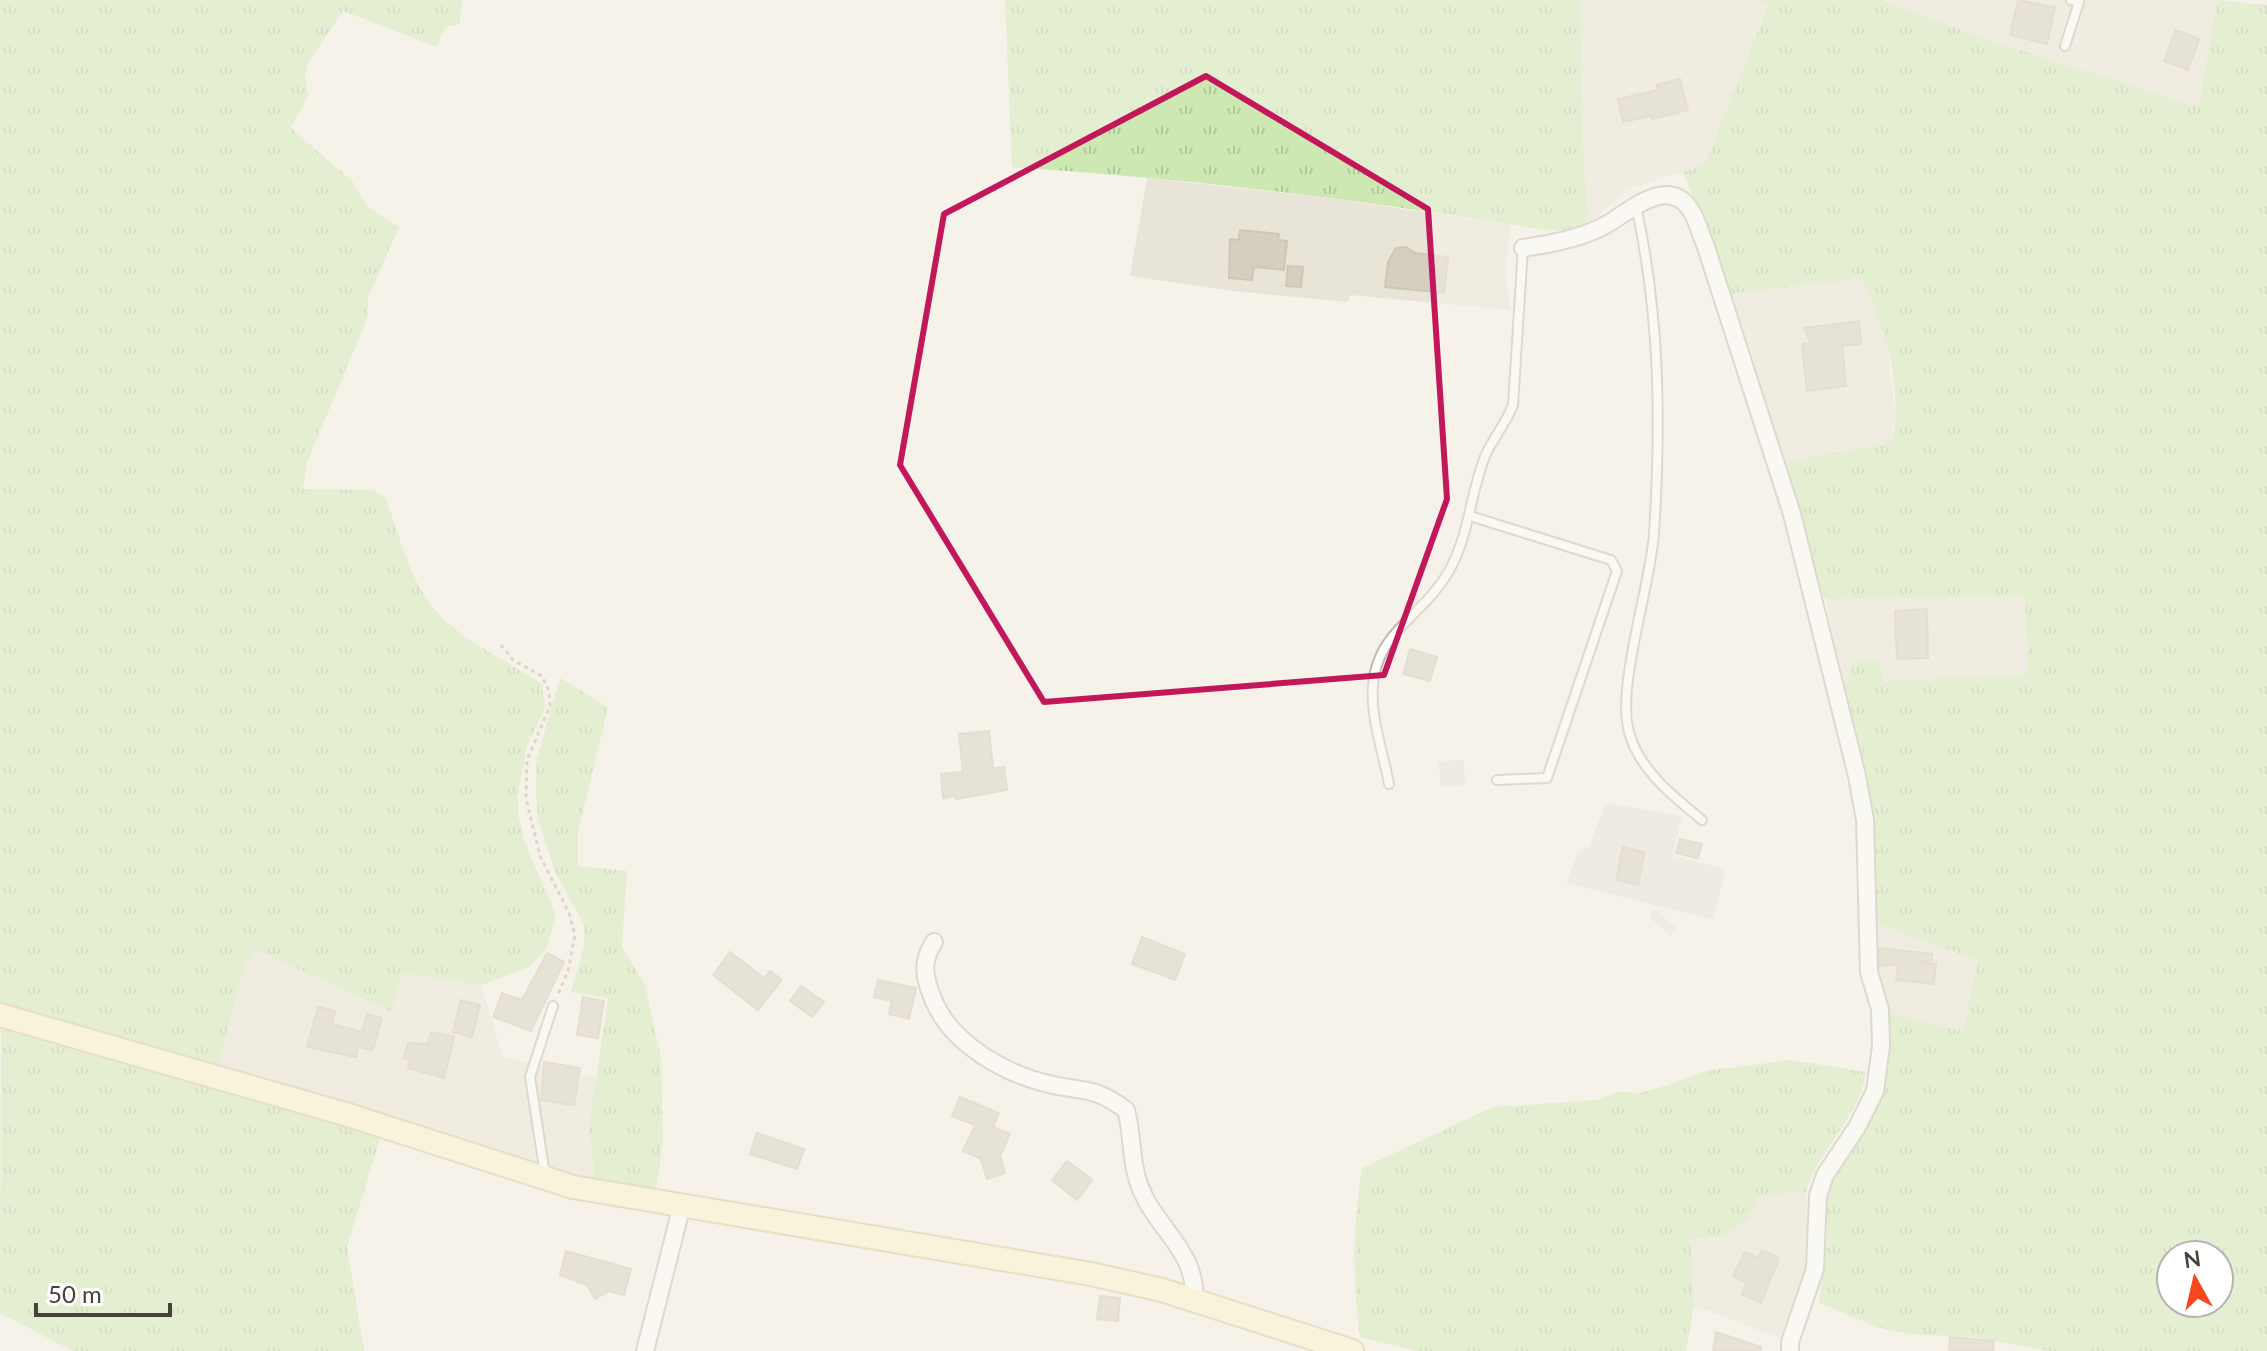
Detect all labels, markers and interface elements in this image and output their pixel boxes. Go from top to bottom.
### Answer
north arrow [2155,1239,2235,1319]
text: N [2182,1244,2202,1273]
scale bar [36,1267,170,1317]
text: 50 m [48,1279,102,1308]

